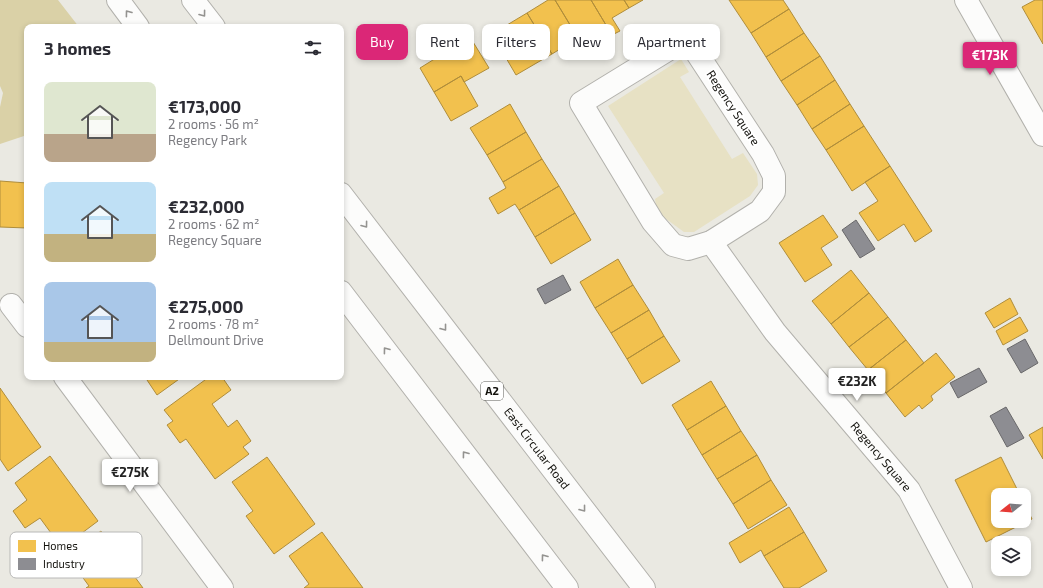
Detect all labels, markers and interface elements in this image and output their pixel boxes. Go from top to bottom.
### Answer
one-way arrow [199,9,206,16]
one-way arrow [126,11,133,18]
chip: Buy [356,24,408,60]
chip: Rent [416,24,474,60]
chip: Filters [482,24,550,60]
chip: New [558,24,615,60]
chip: Apartment [623,24,720,60]
icon: filters [302,37,324,59]
text: 3 homes [44,38,111,58]
pin: €173K [962,42,1018,76]
text: €173K [972,47,1008,63]
street label: Regency Square [704,67,763,148]
text: €173,000 [168,96,241,116]
icon: home [76,98,124,146]
text: 2 rooms · 56 m² [168,116,259,132]
text: Regency Park [168,132,247,148]
text: €232,000 [168,196,245,216]
icon: home [76,198,124,246]
text: 2 rooms · 62 m² [168,216,259,232]
one-way arrow [360,221,367,228]
text: Regency Square [168,232,262,248]
text: €275,000 [168,296,243,316]
icon: home [76,298,124,346]
text: 2 rooms · 78 m² [168,316,259,332]
one-way arrow [439,324,446,331]
text: Dellmount Drive [168,332,264,348]
one-way arrow [384,348,391,355]
pin: €232K [829,368,885,402]
text: €232K [837,373,877,389]
road number: A2 [481,382,503,400]
street label: East Circular Road [502,404,573,491]
street label: Regency Square [848,419,915,494]
one-way arrow [462,451,469,458]
pin: €275K [102,459,158,493]
text: €275K [111,464,149,480]
north arrow [991,488,1031,528]
map controls [991,488,1031,576]
one-way arrow [578,504,585,511]
legend [10,532,142,578]
button: layers [991,536,1031,576]
text: Homes [43,539,78,552]
one-way arrow [541,554,548,561]
text: Industry [43,557,85,570]

